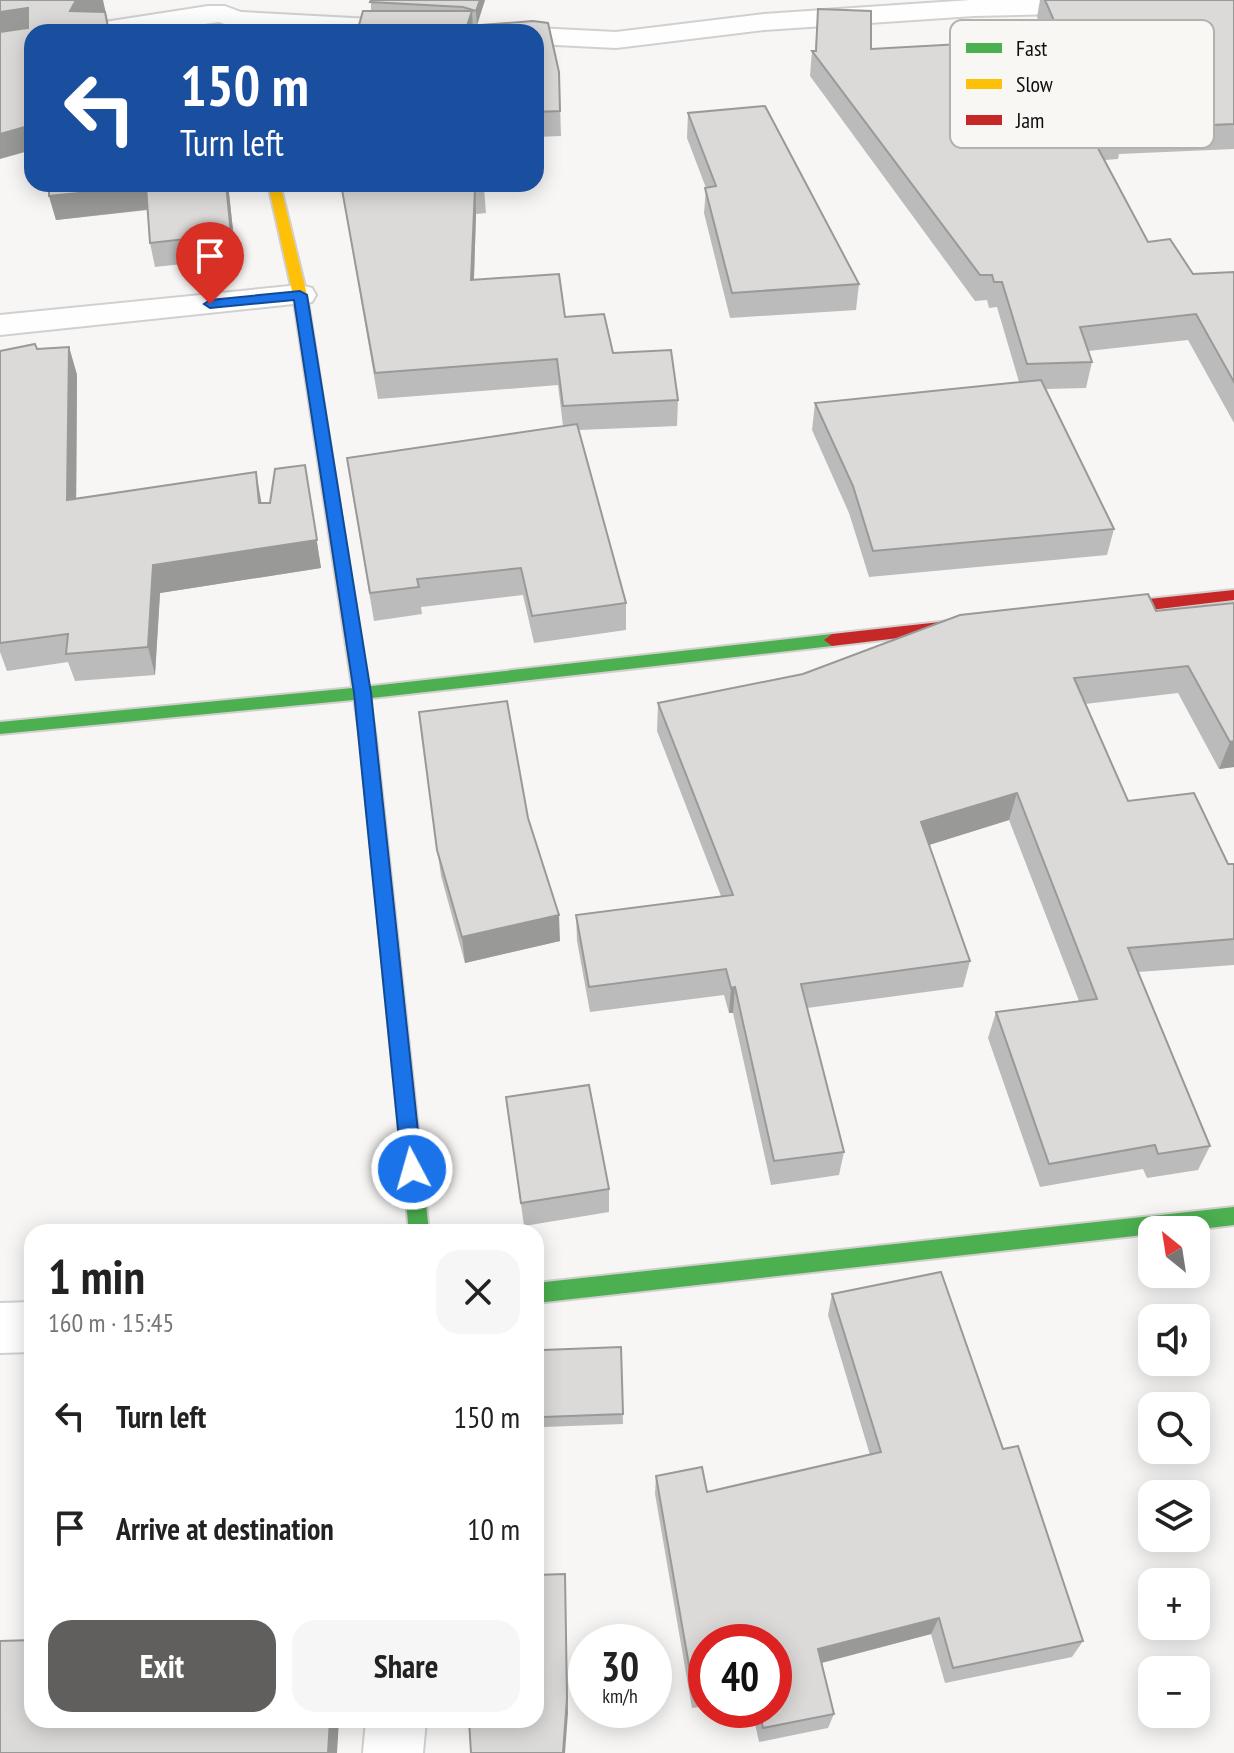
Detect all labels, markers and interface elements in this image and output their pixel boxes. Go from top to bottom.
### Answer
legend [950,20,1214,148]
text: Fast [1016,34,1047,62]
text: 150 m [180,49,309,121]
icon: left [48,56,152,160]
text: Slow [1016,70,1053,98]
text: Jam [1015,106,1044,134]
text: Turn left [180,119,284,166]
pin [176,222,244,304]
icon: arrive [188,234,232,278]
position arrow [370,1127,454,1211]
north arrow [1138,1216,1210,1288]
map controls [1138,1216,1210,1728]
text: 1 min [48,1245,145,1307]
button: close [436,1250,520,1334]
button: sound [1138,1304,1210,1376]
text: 160 m · 15:45 [48,1306,174,1339]
button: search [1138,1392,1210,1464]
icon: left [48,1394,92,1438]
text: Turn left [116,1397,206,1436]
text: 150 m [454,1397,520,1436]
button: layers [1138,1480,1210,1552]
icon: arrive [48,1506,92,1550]
text: Arrive at destination [116,1509,334,1548]
text: 10 m [467,1509,520,1548]
button: + [1138,1568,1210,1640]
button: Exit [48,1620,276,1712]
button: Share [292,1620,520,1712]
speed limit sign: 40 [688,1624,792,1728]
text: 30 [601,1640,639,1692]
button: − [1138,1656,1210,1728]
text: km/h [602,1683,638,1709]

